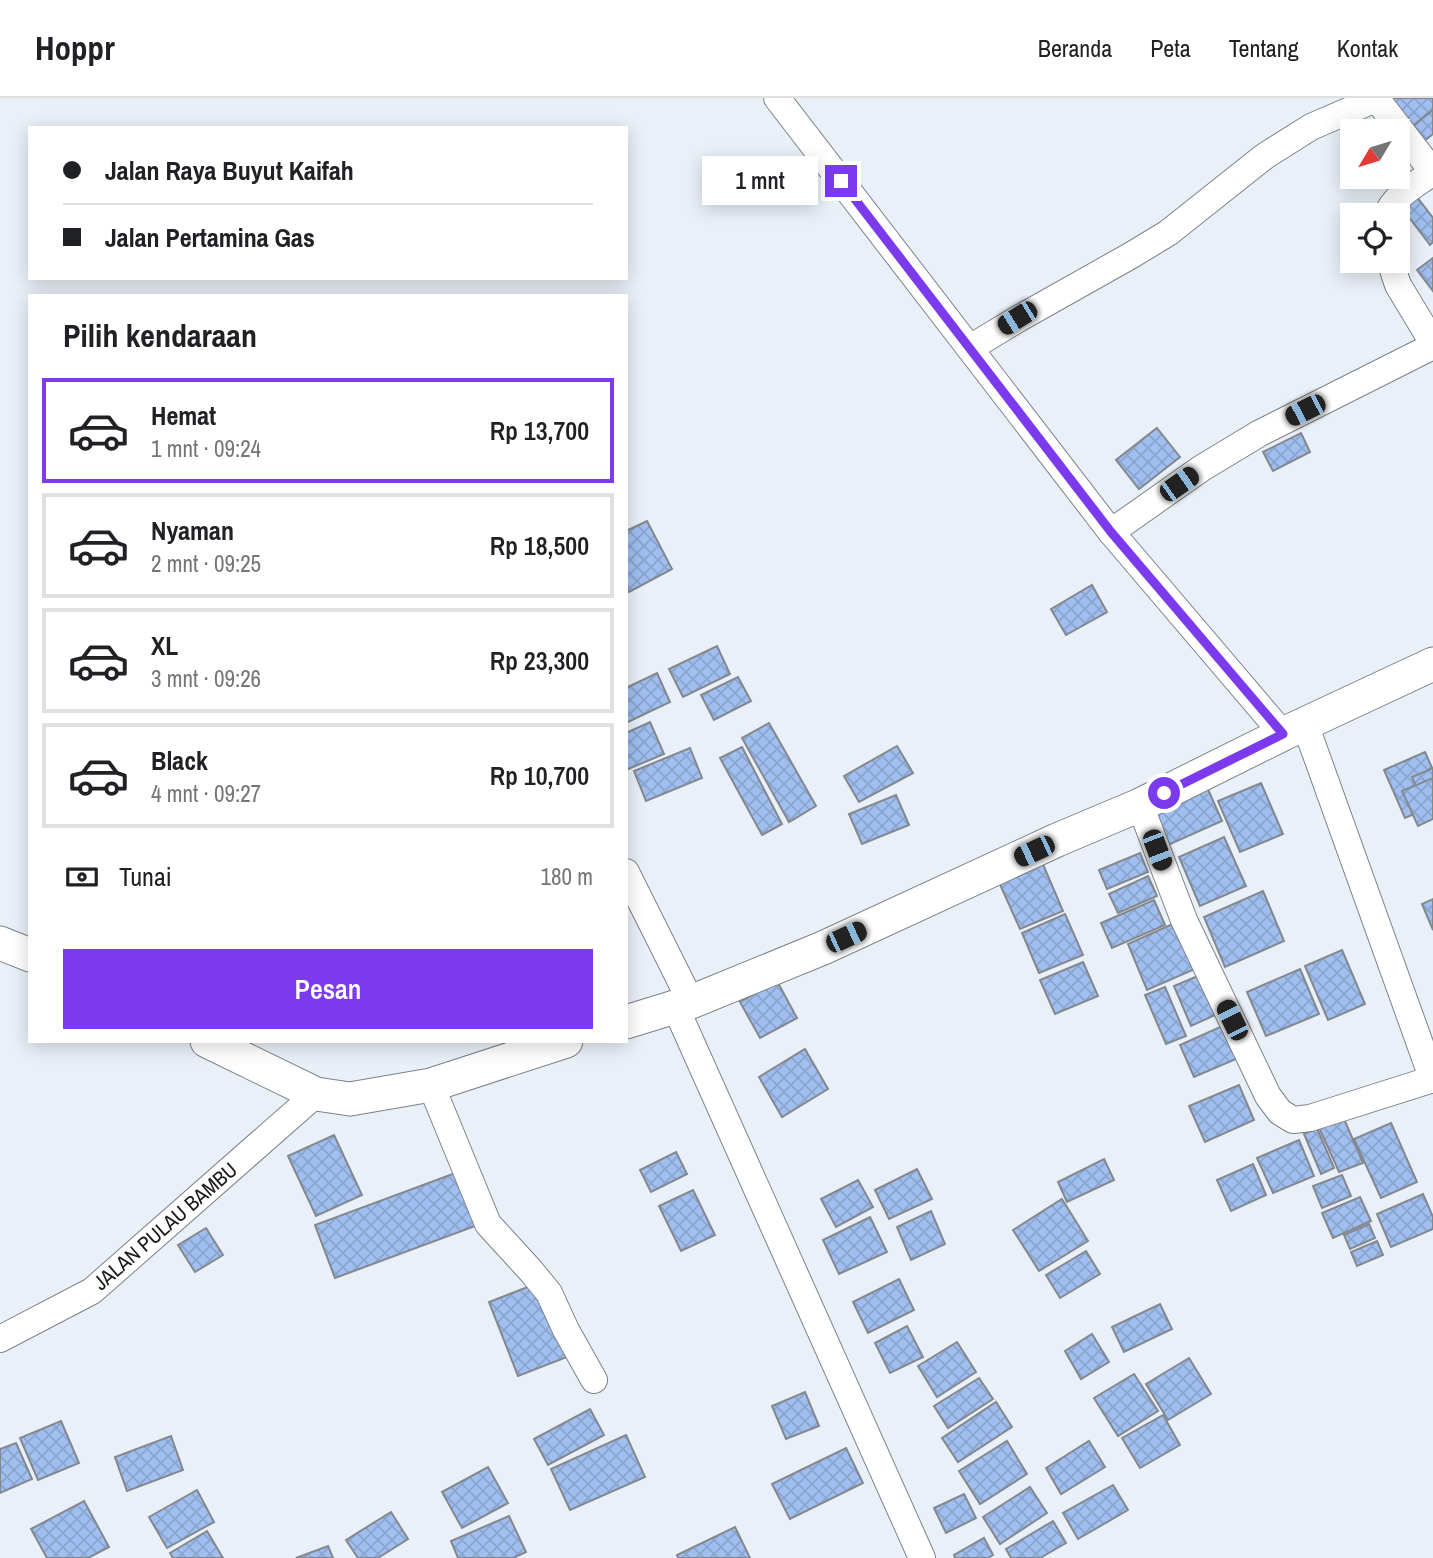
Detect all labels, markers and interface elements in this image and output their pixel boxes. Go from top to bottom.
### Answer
text: Hoppr [35,26,115,70]
text: Beranda [1038,32,1112,64]
text: Peta [1150,32,1191,64]
text: Tentang [1229,32,1299,64]
text: Kontak [1337,32,1398,64]
north arrow [1340,119,1410,189]
map controls [1340,119,1410,273]
text: Jalan Raya Buyut Kaifah [105,153,354,188]
callout: 1 mnt [701,156,816,206]
text: 1 mnt [735,165,785,196]
route end [825,165,857,197]
button: locate [1340,203,1410,273]
text: Jalan Pertamina Gas [105,220,315,255]
car [994,298,1041,338]
text: Pilih kendaraan [63,314,257,357]
car [1282,391,1329,429]
text: Hemat [151,398,216,433]
icon: car [67,399,130,462]
text: Rp 13,700 [490,413,589,448]
text: 1 mnt · 09:24 [151,433,261,464]
car [1156,463,1203,505]
text: Nyaman [151,513,234,548]
icon: car [67,514,130,577]
text: Rp 18,500 [490,528,589,563]
text: 2 mnt · 09:25 [151,548,261,579]
text: XL [151,628,178,663]
icon: car [67,629,130,692]
text: Rp 23,300 [490,643,589,678]
text: 3 mnt · 09:26 [151,663,261,694]
text: Black [151,743,208,778]
icon: car [67,744,130,807]
text: Rp 10,700 [490,758,589,793]
route start [1148,777,1180,809]
text: 4 mnt · 09:27 [151,778,261,809]
car [1140,827,1175,873]
car [1011,833,1058,869]
icon: cash [63,858,101,896]
text: Tunai [119,859,172,894]
text: 180 m [541,861,593,892]
car [823,919,870,955]
button: Pesan [63,949,593,1029]
car [1214,997,1251,1043]
street label: JALAN PULAU BAMBU [87,1155,243,1297]

